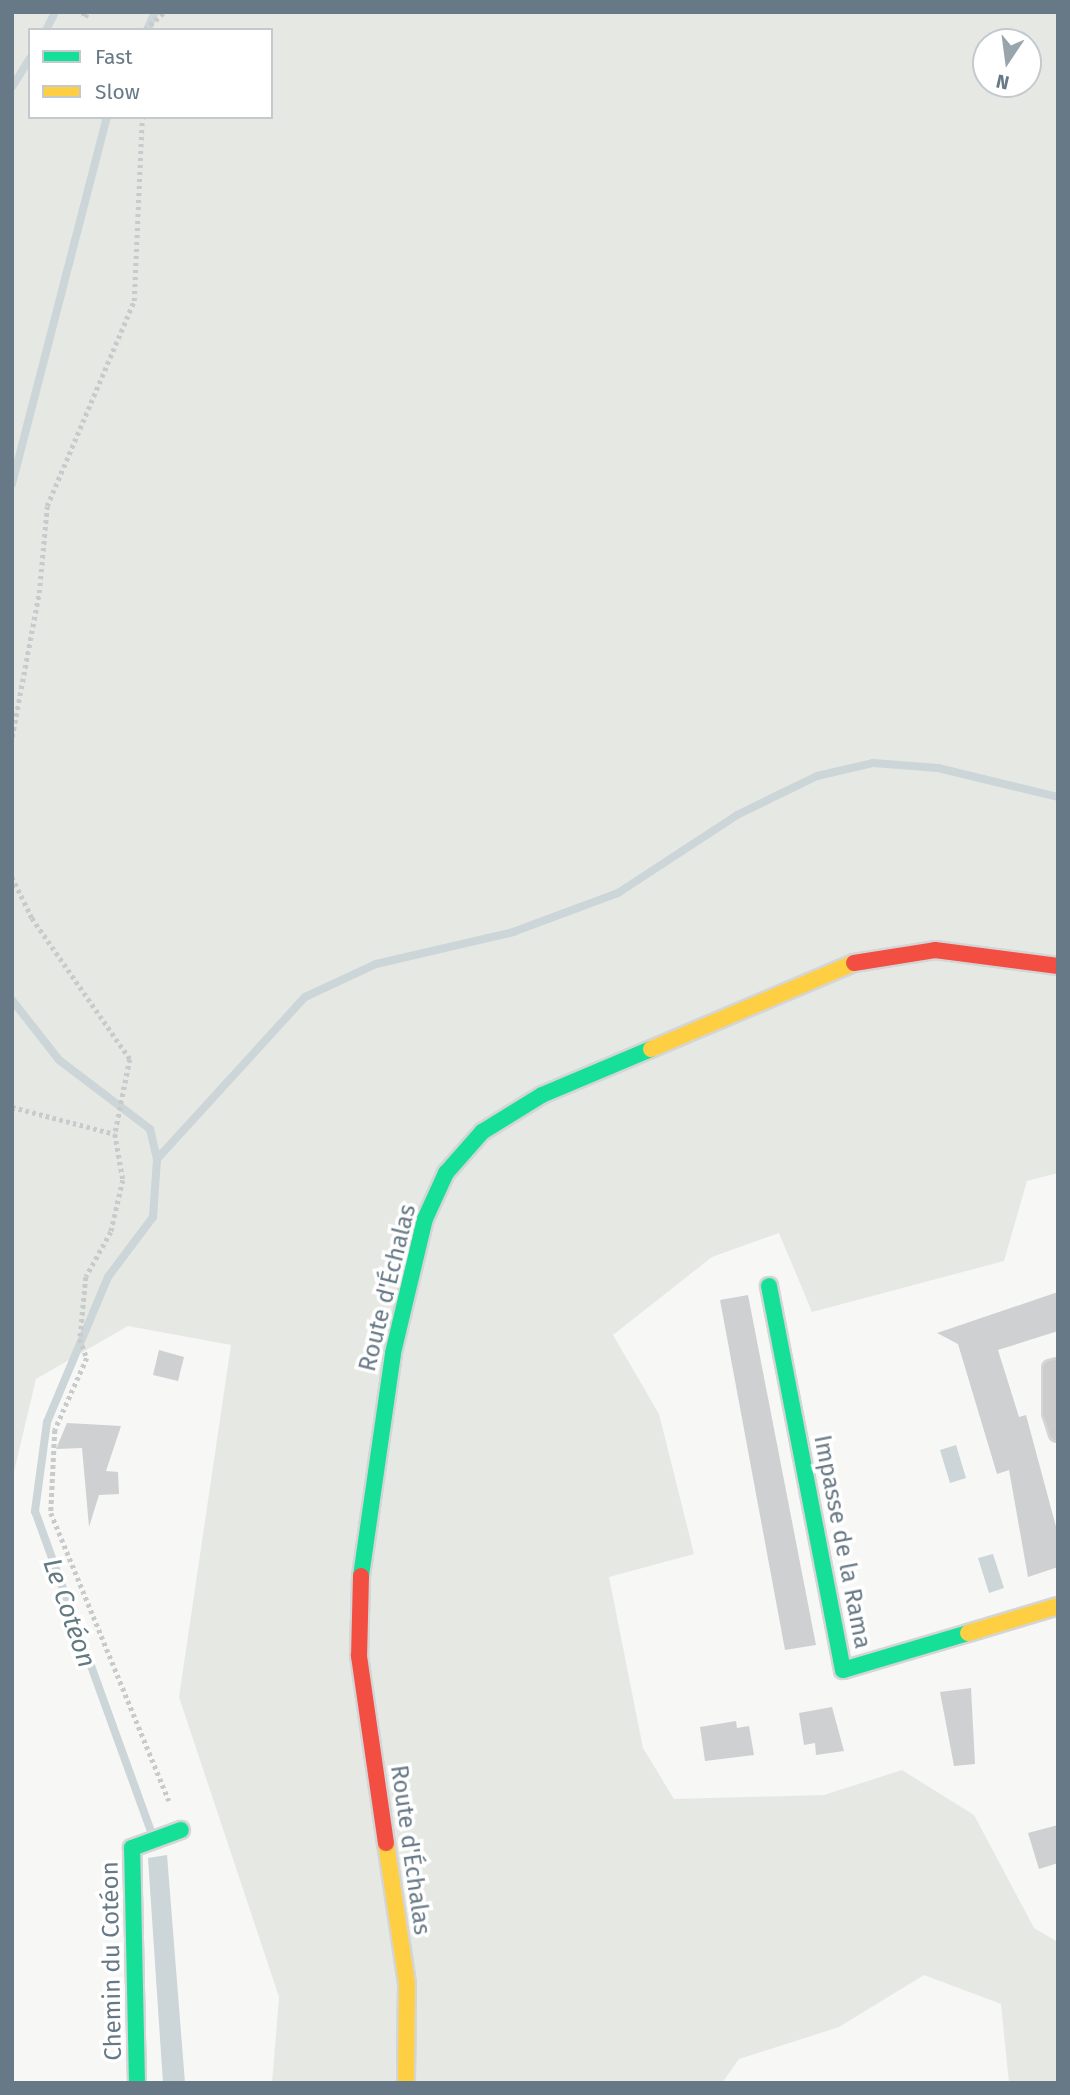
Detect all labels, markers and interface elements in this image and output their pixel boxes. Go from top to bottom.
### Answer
legend [28,28,273,119]
north arrow [972,28,1042,98]
text: Fast [95,44,133,70]
text: N [994,69,1011,95]
text: Slow [95,79,140,105]
street label: Route d'Échalas [353,1201,423,1375]
street label: Impasse de la Rama [807,1433,877,1651]
water label: Le Cotéon [36,1554,102,1672]
street label: Route d'Échalas [384,1763,436,1937]
street label: Chemin du Cotéon [96,1861,128,2061]

